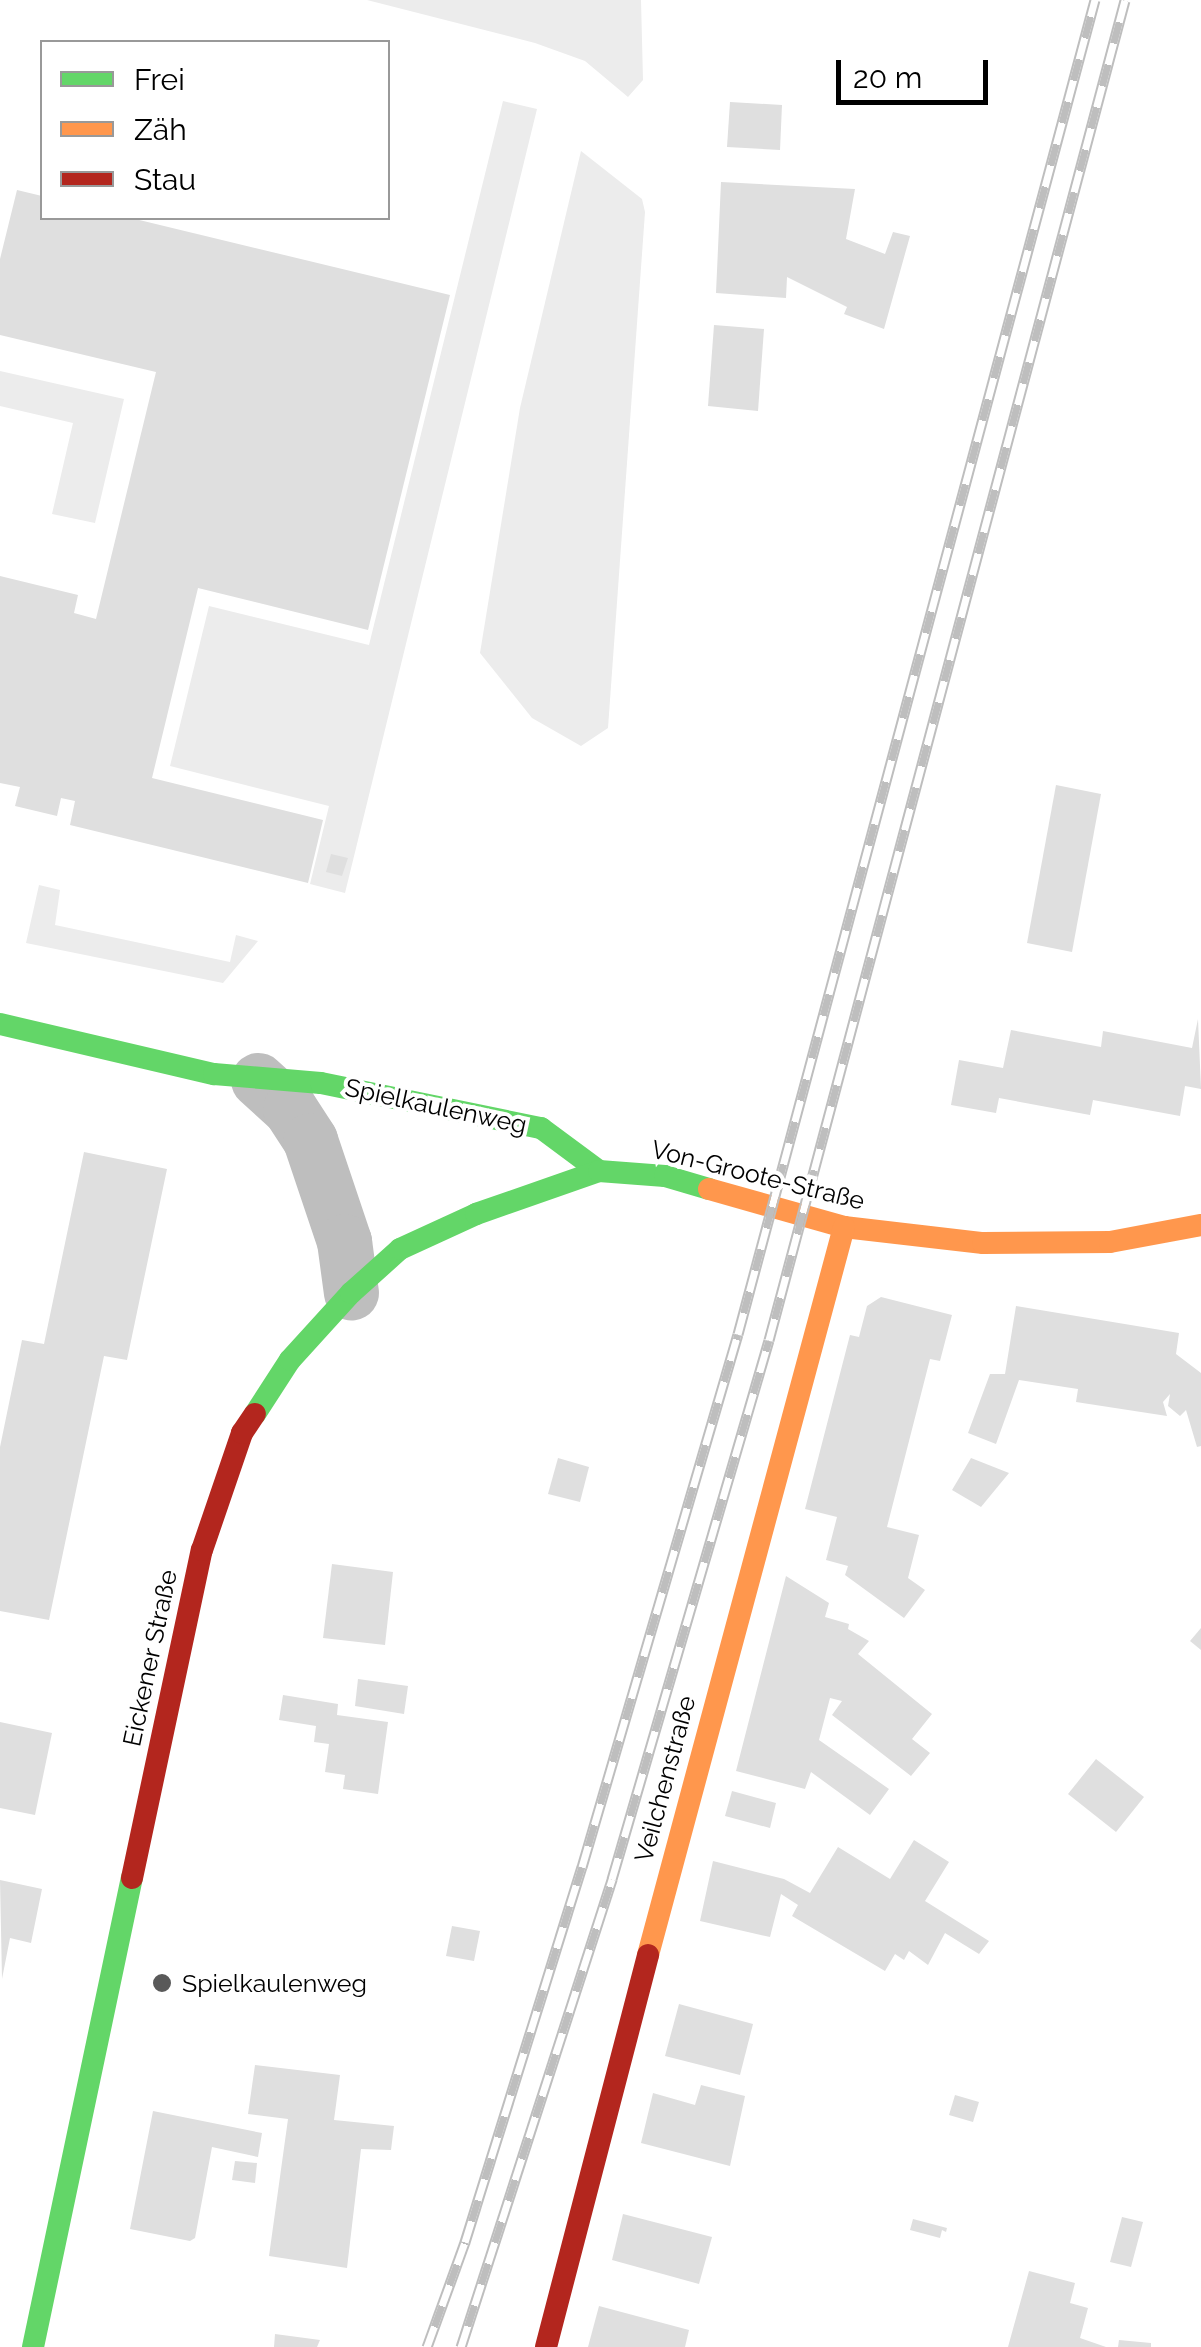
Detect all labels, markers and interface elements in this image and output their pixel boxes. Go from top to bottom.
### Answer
legend [40,40,390,220]
scale bar [841,40,994,102]
text: 20 m [853,60,922,95]
text: Frei [134,62,185,97]
text: Zäh [134,112,187,147]
text: Stau [134,162,196,197]
street label: Spielkaulenweg [342,1072,530,1140]
street label: Von-Groote-Straße [648,1134,868,1216]
street label: Eickener Straße [117,1567,183,1749]
street label: Veilchenstraße [628,1693,702,1865]
place label: Spielkaulenweg [182,1968,367,1998]
marker: Spielkaulenweg [151,1972,173,1994]

